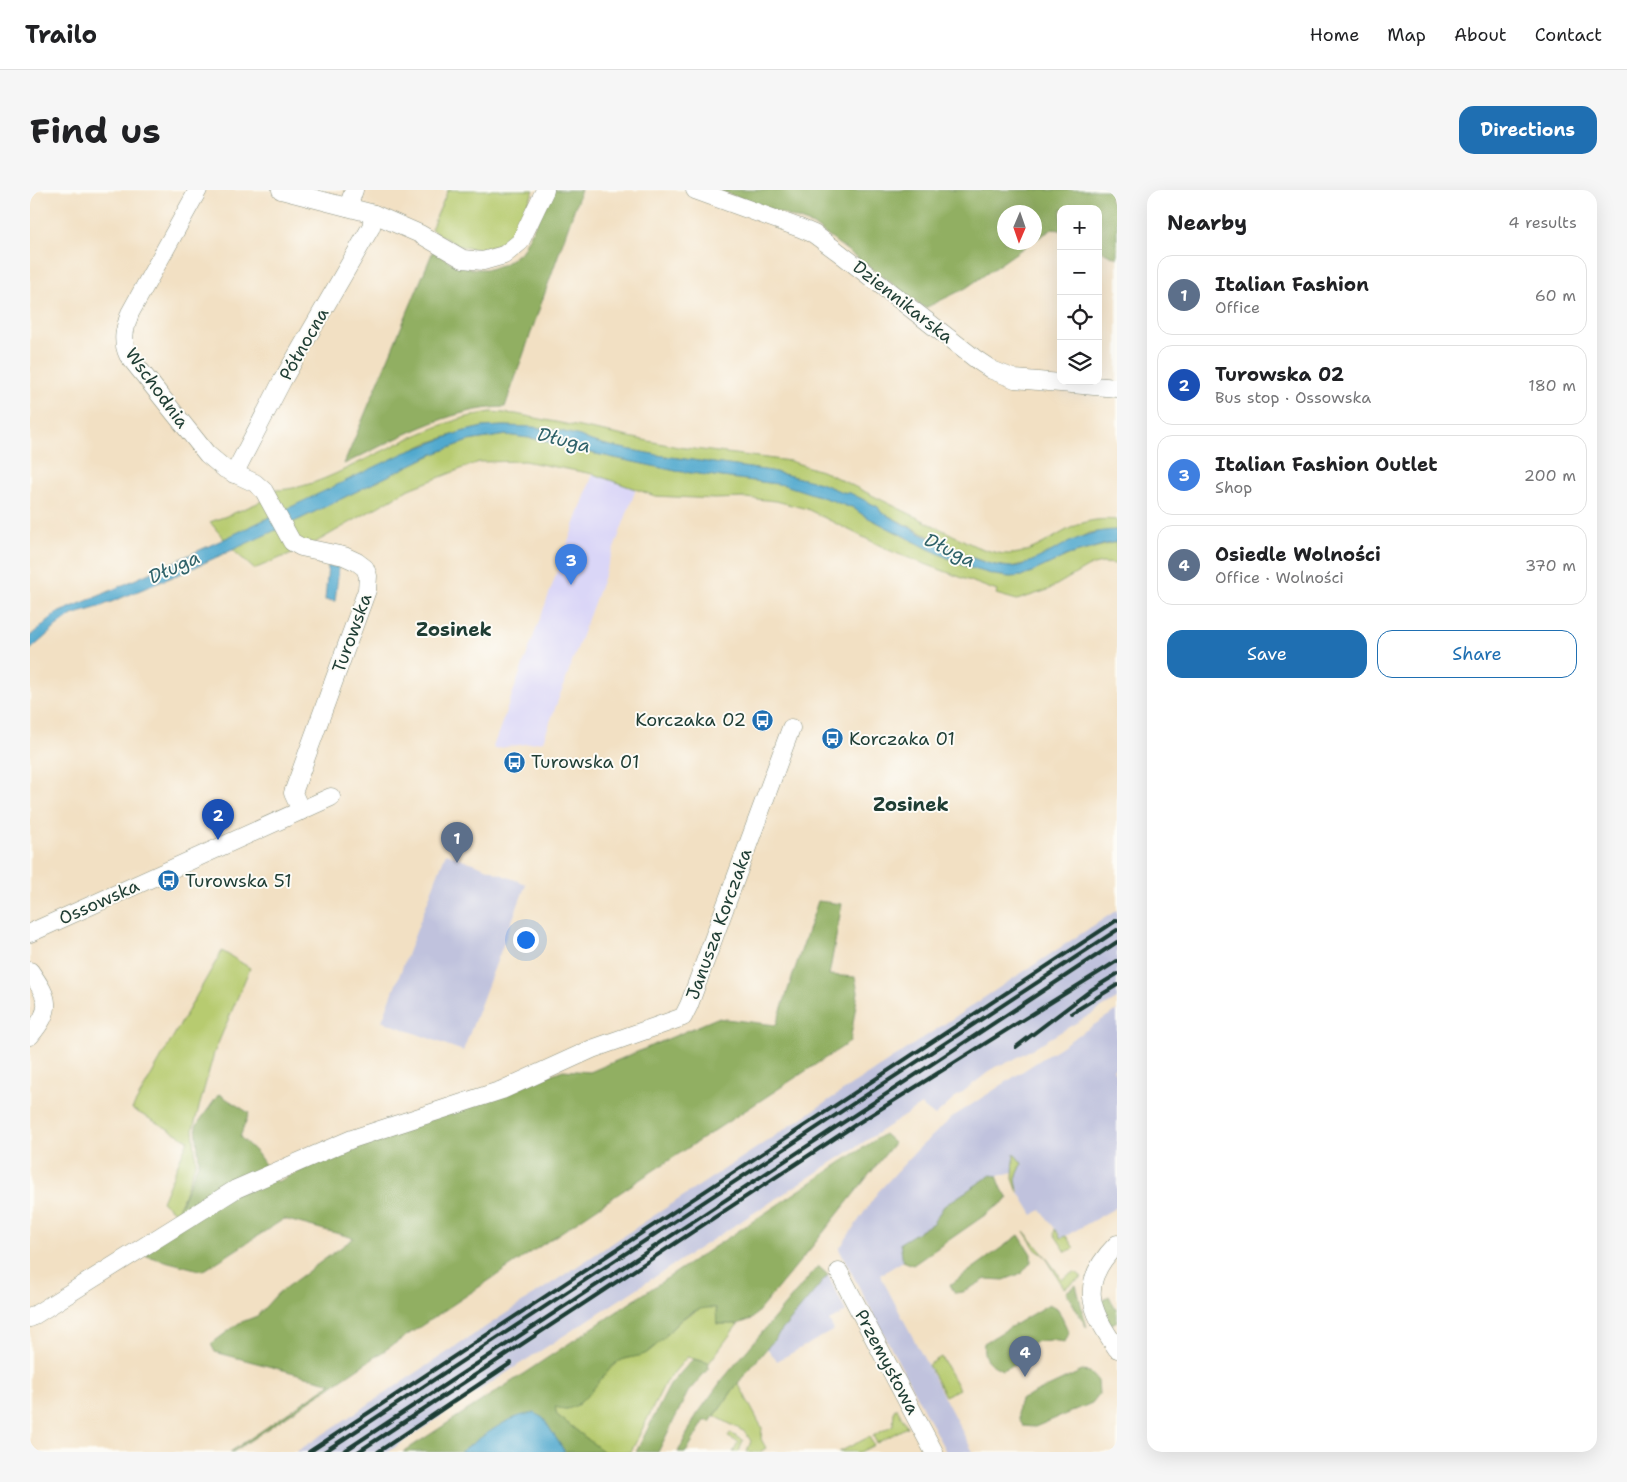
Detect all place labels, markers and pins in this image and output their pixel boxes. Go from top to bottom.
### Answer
pin: 3 [555,544,587,585]
place label: Korczaka 02 [635,708,746,732]
bus stop icon: Korczaka 02 [750,708,774,732]
bus stop icon: Korczaka 01 [821,727,845,751]
place label: Korczaka 01 [849,727,955,751]
bus stop icon: Turowska 01 [503,750,527,774]
place label: Turowska 01 [531,750,639,774]
pin: 2 [202,799,234,840]
pin: 1 [441,822,473,863]
bus stop icon: Turowska 51 [157,869,181,893]
place label: Turowska 51 [185,869,292,893]
pin: 4 [1009,1336,1041,1377]

